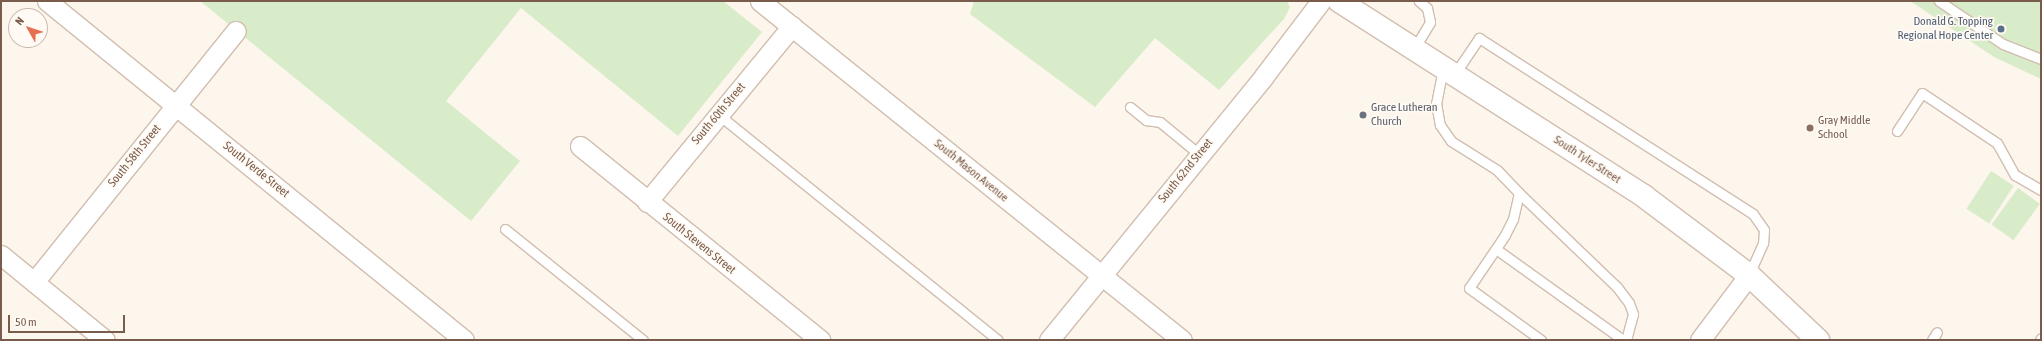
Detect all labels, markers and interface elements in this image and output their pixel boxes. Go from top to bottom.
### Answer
north arrow [8,8,48,48]
text: N [13,15,26,27]
place label: Donald G. Topping Regional Hope Center [1897,15,1993,43]
marker: Donald G. Topping Regional Hope Center [1996,24,2006,34]
street label: South 60th Street [689,80,749,148]
place label: Grace Lutheran Church [1371,101,1438,129]
marker: Grace Lutheran Church [1358,110,1368,120]
place label: Gray Middle School [1818,114,1871,142]
street label: South 58th Street [106,122,164,190]
marker: Gray Middle School [1805,123,1815,133]
street label: South Tyler Street [1551,133,1623,187]
street label: South 62nd Street [1156,136,1216,206]
street label: South Mason Avenue [931,137,1011,205]
street label: South Verde Street [220,139,292,201]
street label: South Stevens Street [660,210,738,278]
scale bar [10,307,127,333]
text: 50 m [15,315,37,329]

